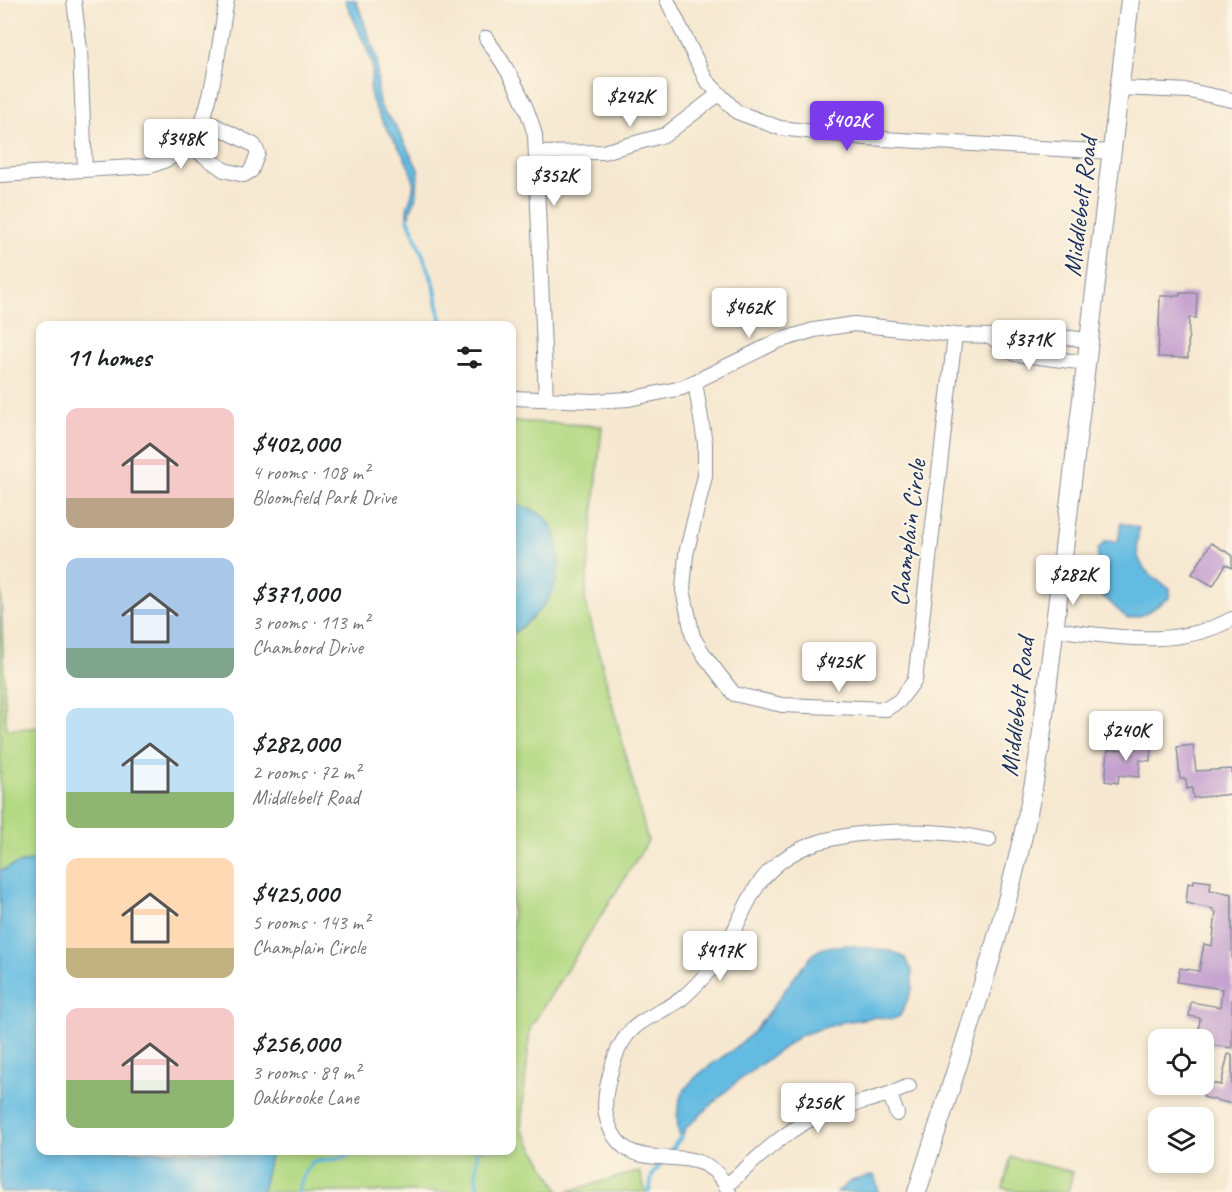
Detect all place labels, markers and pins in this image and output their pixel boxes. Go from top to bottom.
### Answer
pin: $242K [588,77,672,128]
pin: $402K [805,101,889,152]
pin: $348K [139,119,223,170]
pin: $352K [512,156,596,207]
pin: $462K [707,288,791,339]
pin: $371K [987,320,1071,371]
pin: $282K [1031,555,1115,606]
pin: $425K [797,642,881,693]
pin: $240K [1084,711,1168,762]
pin: $417K [678,931,762,982]
pin: $256K [776,1083,860,1134]

